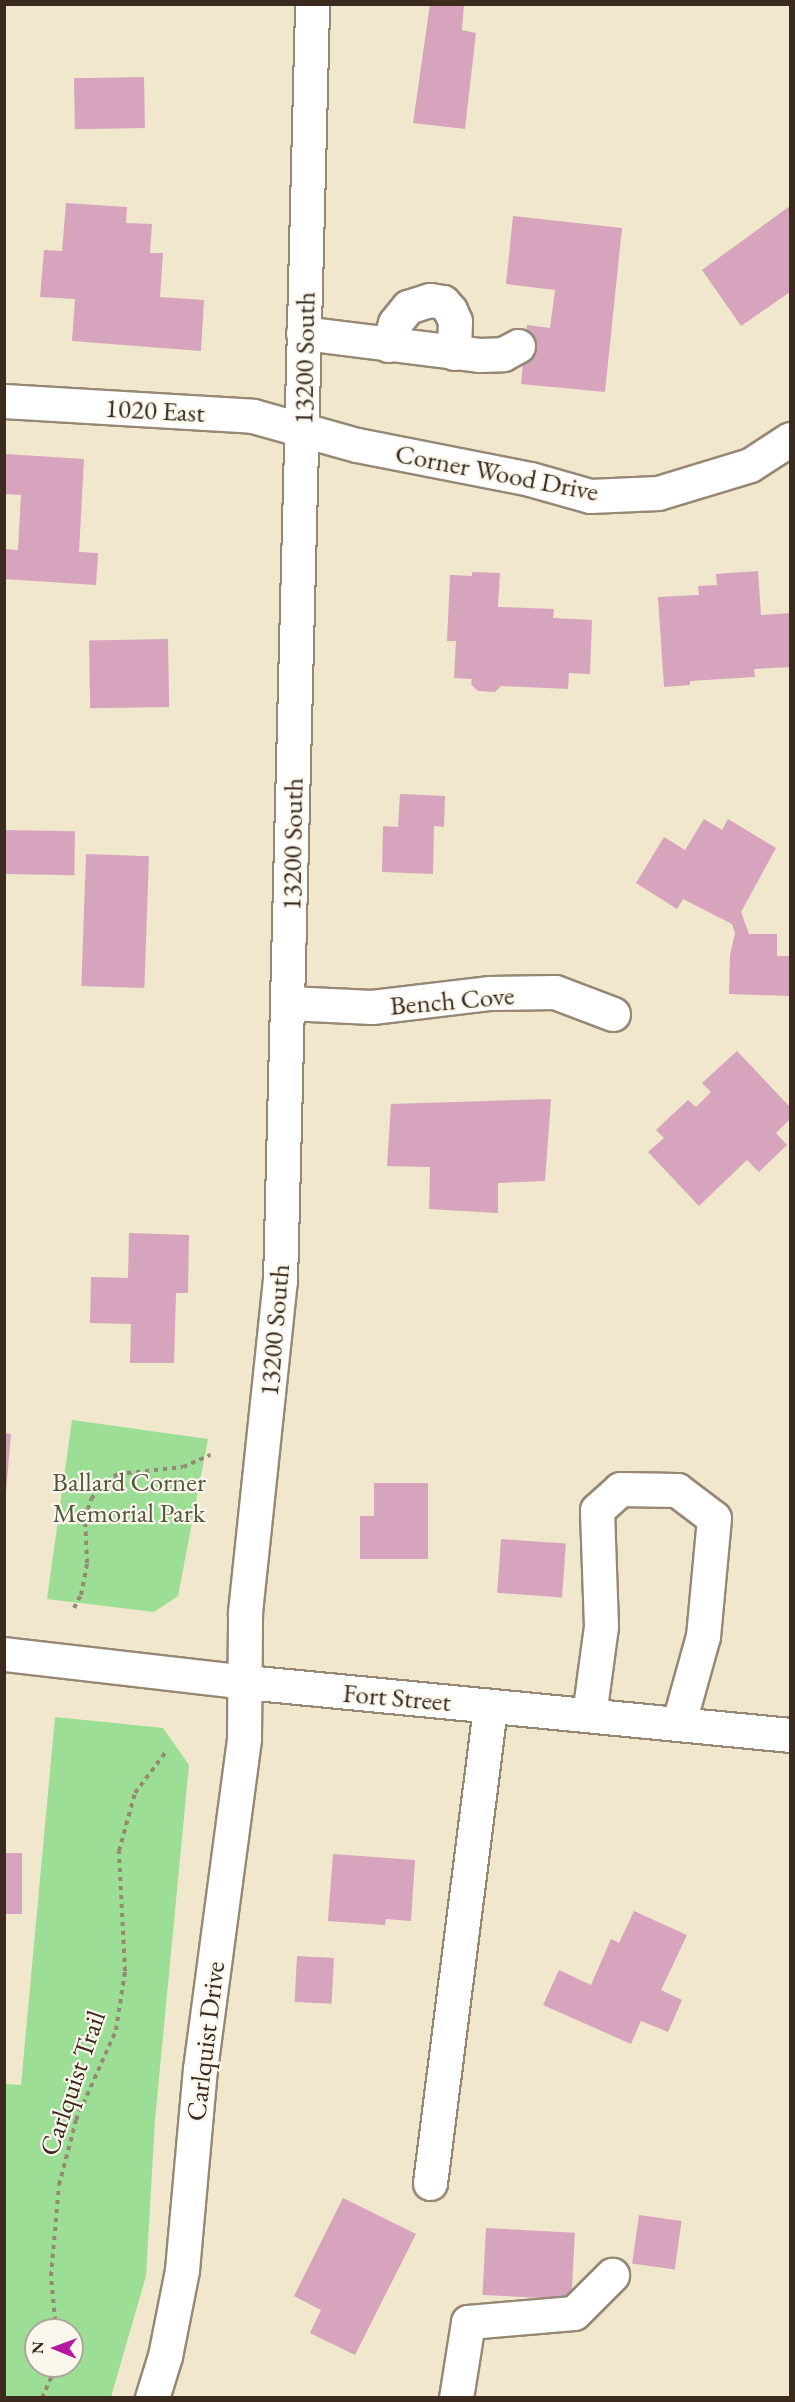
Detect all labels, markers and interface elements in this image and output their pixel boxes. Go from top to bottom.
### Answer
street label: 13200 South [287,291,321,425]
street label: 1020 East [104,391,206,429]
street label: Corner Wood Drive [393,436,601,508]
street label: 13200 South [275,777,309,911]
street label: Bench Cove [388,978,516,1022]
street label: 13200 South [252,1262,296,1398]
park label: Ballard Corner Memorial Park [52,1465,206,1528]
street label: Fort Street [341,1676,453,1718]
street label: Carlquist Drive [179,1959,231,2123]
street label: Carlquist Trail [32,2006,112,2160]
north arrow [24,2318,84,2378]
text: N [27,2341,48,2354]

